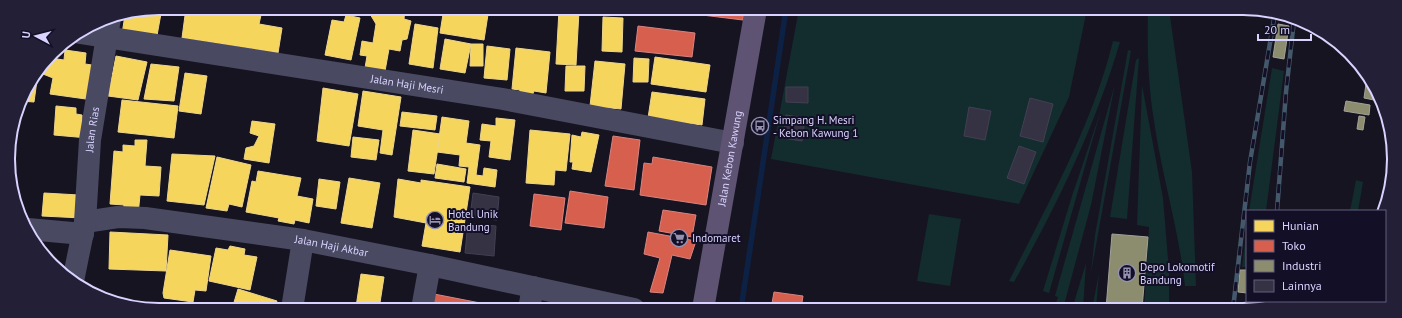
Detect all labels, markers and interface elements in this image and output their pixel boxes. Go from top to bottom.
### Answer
north arrow [16,16,56,56]
scale bar [1258,16,1311,42]
text: 20 m [1264,22,1290,37]
text: U [19,30,33,39]
street label: Jalan Haji Mesri [369,71,445,97]
street label: Jalan Rias [82,105,102,154]
street label: Jalan Kebon Kawung [714,109,745,208]
place label: Simpang H. Mesri - Kebon Kawung 1 [773,113,858,140]
bus stop icon: Simpang H. Mesri - Kebon Kawung 1 [750,116,770,136]
place label: Hotel Unik Bandung [448,207,499,234]
hotel icon: Hotel Unik Bandung [425,210,445,230]
legend [1246,210,1386,302]
text: Hunian [1282,218,1319,233]
supermarket icon: Indomaret [669,228,689,248]
place label: Indomaret [692,231,741,245]
street label: Jalan Haji Akbar [293,232,370,260]
text: Toko [1282,238,1306,253]
text: Industri [1282,258,1321,273]
place label: Depo Lokomotif Bandung [1140,260,1215,287]
building icon: Depo Lokomotif Bandung [1117,263,1137,283]
text: Lainnya [1282,278,1322,293]

